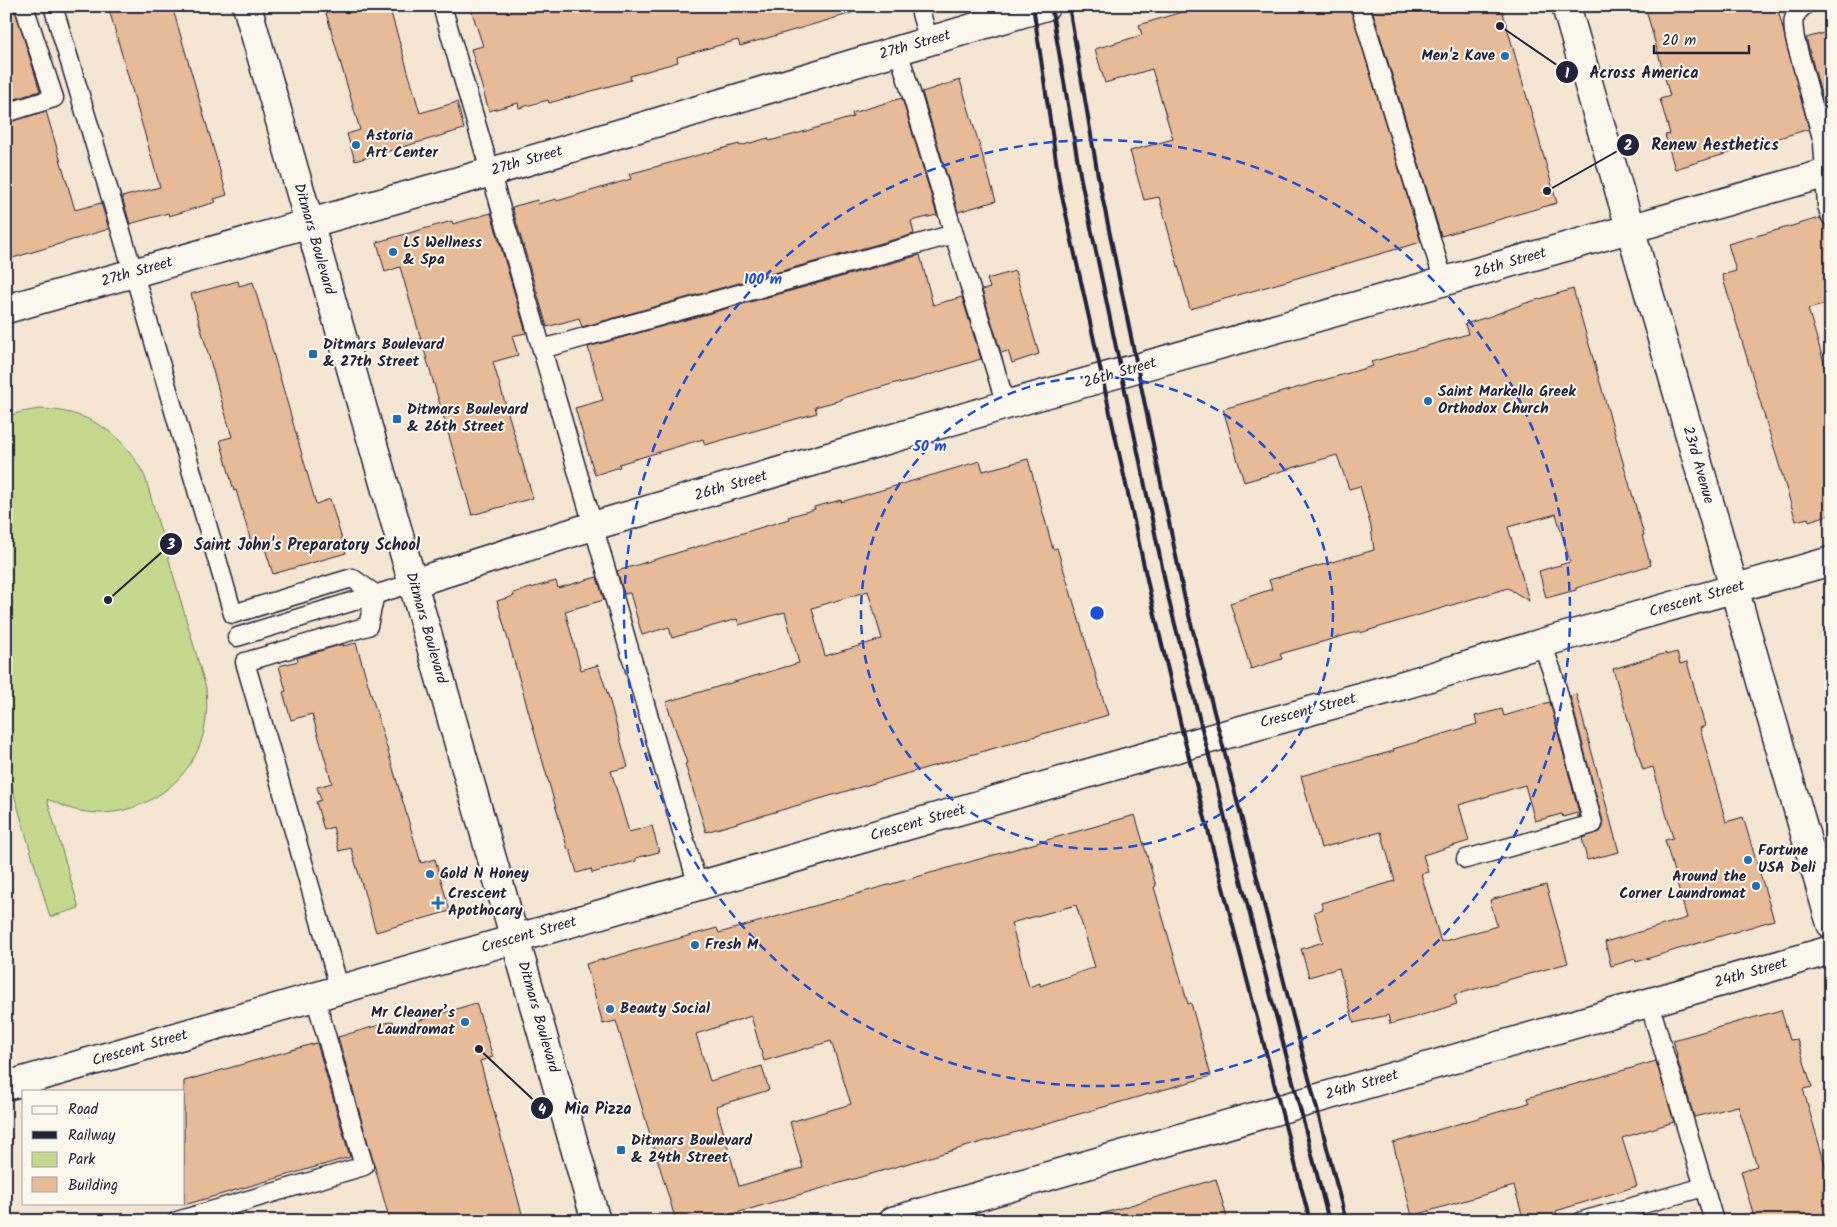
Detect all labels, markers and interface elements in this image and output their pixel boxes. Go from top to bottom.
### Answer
scale bar [1654,22,1750,54]
street label: 27th Street [876,23,954,67]
text: 20 m [1662,29,1696,53]
place label: Men'z Kave [1421,44,1496,68]
marker: Men'z Kave [1499,50,1511,62]
callout: Across America [1554,57,1708,88]
text: Across America [1589,61,1699,86]
text: 1 [1565,62,1570,86]
place label: Astoria Art Center [366,124,438,165]
callout: Renew Aesthetics [1616,129,1789,160]
text: Renew Aesthetics [1651,133,1779,158]
text: 2 [1624,134,1633,158]
marker: Astoria Art Center [350,139,362,151]
street label: 27th Street [488,139,566,183]
street label: Ditmars Boulevard [287,180,342,298]
place label: LS Wellness & Spa [403,231,482,272]
street label: 26th Street [1471,241,1550,285]
marker: LS Wellness & Spa [387,246,399,258]
street label: 27th Street [98,250,176,294]
text: 100 m [744,268,782,292]
place label: Ditmars Boulevard & 27th Street [323,333,445,374]
marker: Ditmars Boulevard & 27th Street [307,348,319,360]
street label: 26th Street [1081,351,1160,395]
place label: Saint Markella Greek Orthodox Church [1438,380,1576,421]
marker: Saint Markella Greek Orthodox Church [1422,395,1434,407]
place label: Ditmars Boulevard & 26th Street [407,398,529,439]
marker: Ditmars Boulevard & 26th Street [391,413,403,425]
street label: 23rd Avenue [1675,423,1721,507]
text: 50 m [912,435,947,459]
street label: 26th Street [692,464,771,508]
callout: Saint John's Preparatory School [159,529,430,560]
text: 3 [166,533,175,557]
text: Saint John's Preparatory School [194,533,421,558]
street label: Ditmars Boulevard [399,569,454,687]
street label: Crescent Street [1646,574,1748,624]
centre of rings [1088,604,1106,622]
street label: Crescent Street [1257,687,1359,735]
street label: Crescent Street [867,798,969,848]
place label: Fortune USA Deli [1758,839,1817,880]
marker: Fortune USA Deli [1742,854,1754,866]
place label: Gold N Honey [440,862,529,886]
place label: Around the Corner Laundromat [1619,865,1747,906]
marker: Gold N Honey [424,868,436,880]
marker: Around the Corner Laundromat [1750,880,1762,892]
place label: Crescent Apothocary [448,882,523,923]
marker: Crescent Apothocary [432,897,444,909]
street label: Crescent Street [478,910,580,960]
place label: Fresh M [705,933,759,957]
marker: Fresh M [689,939,701,951]
street label: 24th Street [1712,951,1790,995]
street label: Ditmars Boulevard [511,958,566,1076]
place label: Beauty Social [620,997,710,1021]
place label: Mr Cleaner’s Laundromat [371,1001,455,1042]
marker: Beauty Social [604,1003,616,1015]
marker: Mr Cleaner’s Laundromat [459,1016,471,1028]
street label: Crescent Street [89,1023,191,1073]
street label: 24th Street [1323,1063,1401,1107]
legend [22,1090,185,1204]
callout: Mia Pizza [530,1093,642,1124]
text: Mia Pizza [564,1097,632,1122]
text: Road [68,1098,99,1122]
text: 4 [538,1098,546,1122]
text: Railway [68,1124,116,1148]
place label: Ditmars Boulevard & 24th Street [631,1129,753,1170]
marker: Ditmars Boulevard & 24th Street [615,1144,627,1156]
text: Park [68,1148,96,1172]
text: Building [68,1174,118,1198]

